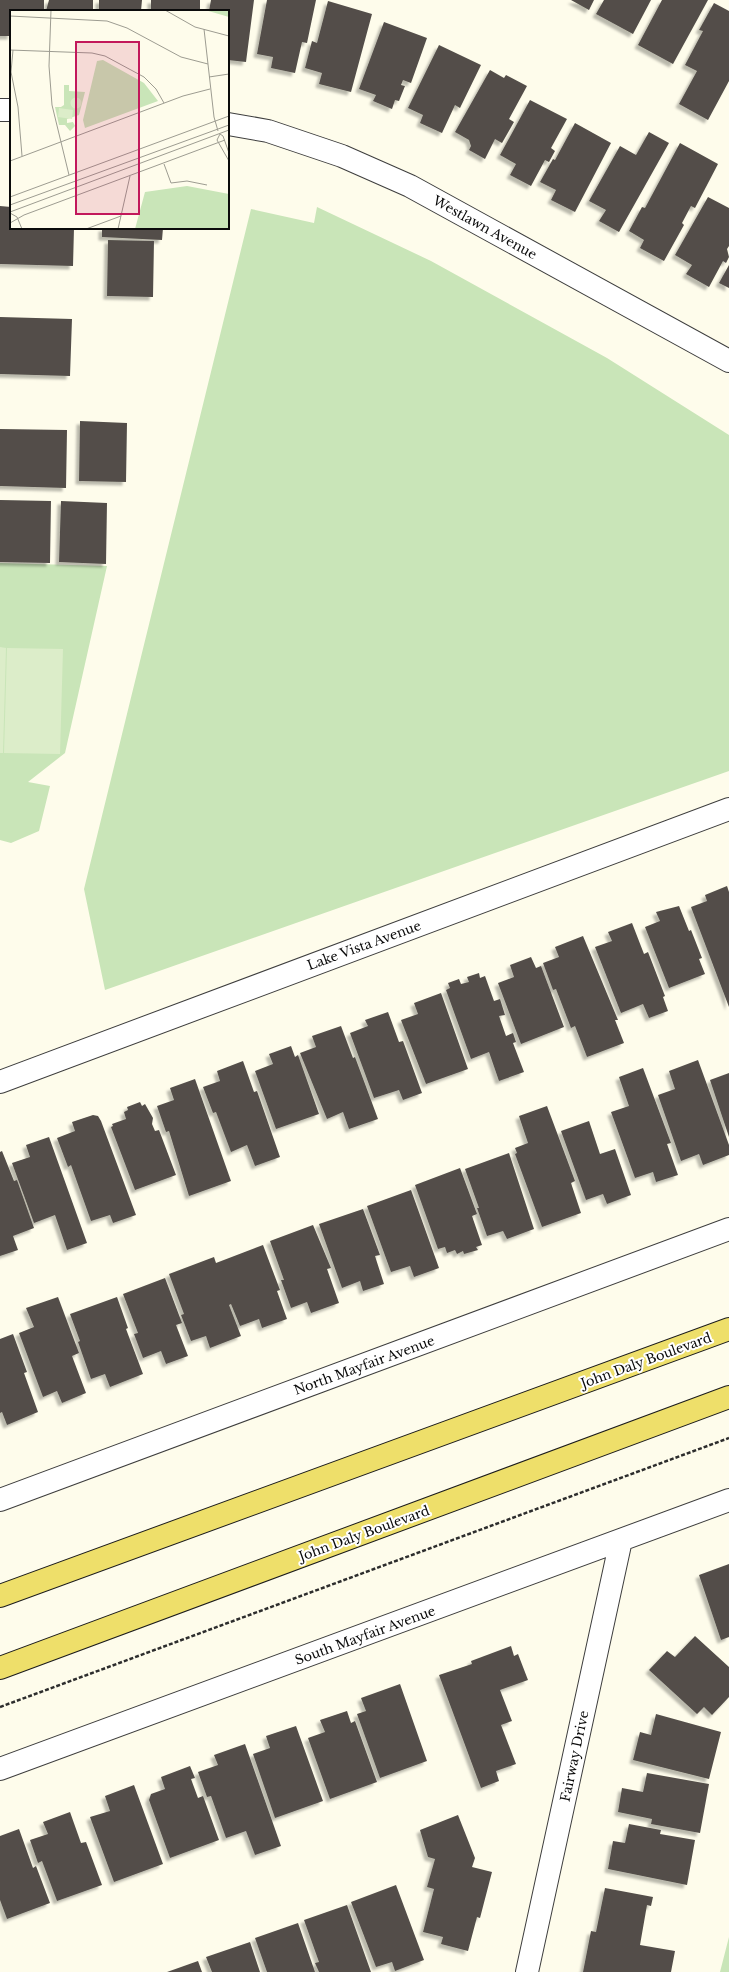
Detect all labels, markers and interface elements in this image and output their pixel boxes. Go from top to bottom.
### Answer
inset map [10,10,229,229]
street label: Westlawn Avenue [429,191,540,263]
street label: Lake Vista Avenue [305,917,423,974]
street label: John Daly Boulevard [577,1329,714,1393]
street label: North Mayfair Avenue [291,1332,437,1399]
street label: John Daly Boulevard [295,1502,432,1566]
street label: South Mayfair Avenue [293,1602,438,1669]
street label: Fairway Drive [557,1709,592,1803]

